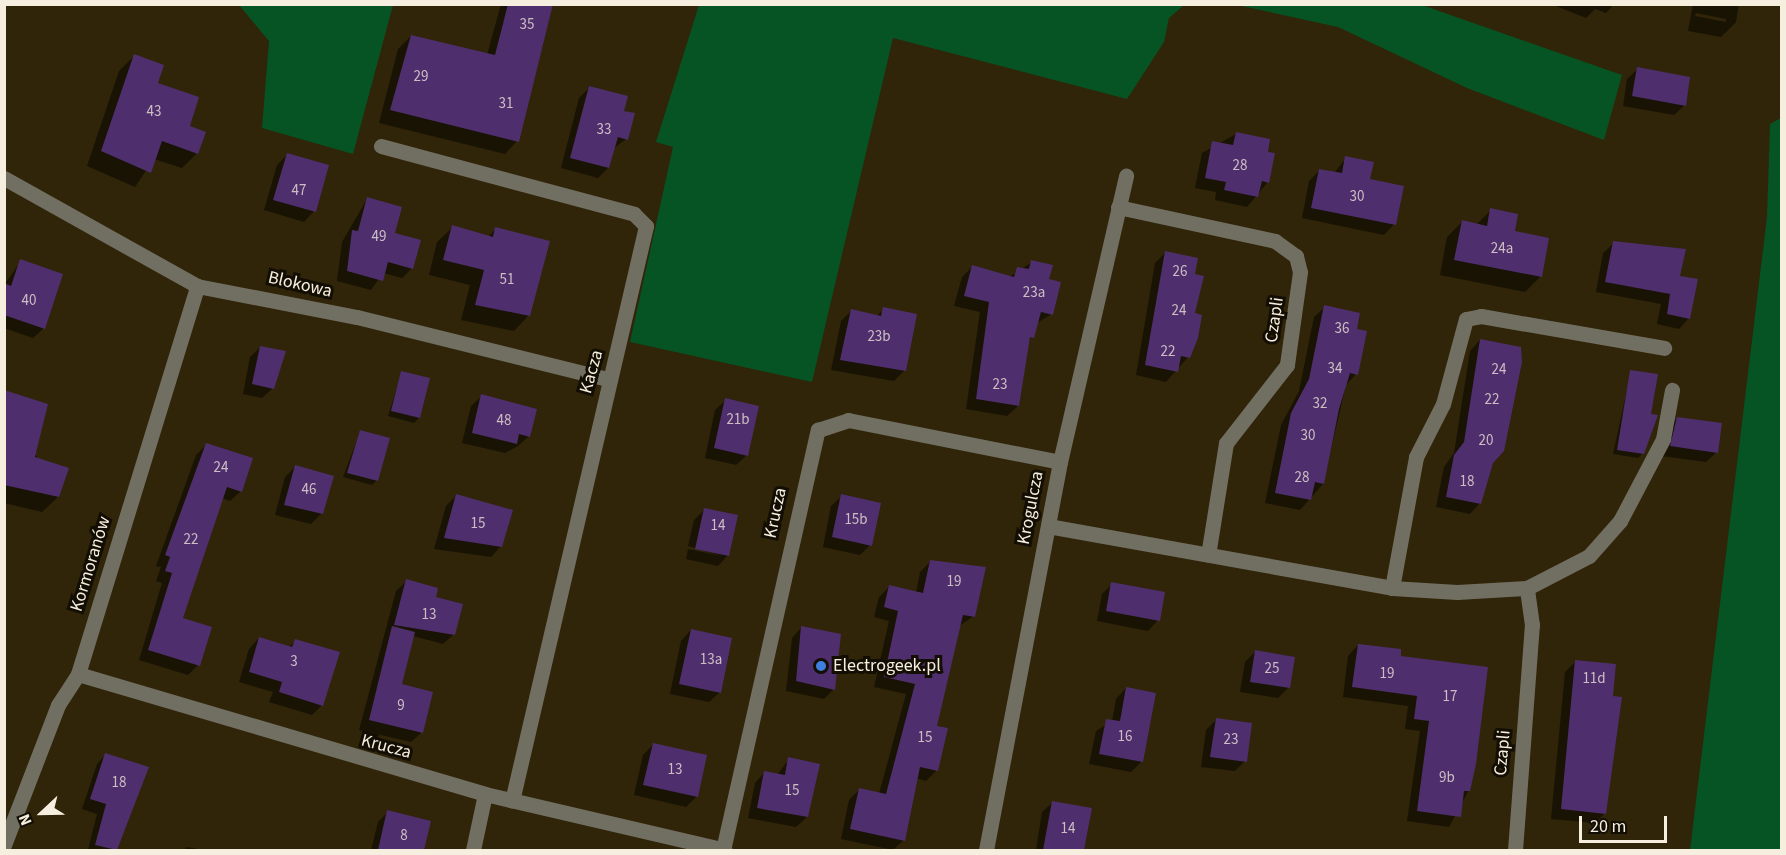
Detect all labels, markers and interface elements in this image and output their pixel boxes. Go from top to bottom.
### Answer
house number: 35 [520,16,534,34]
house number: 29 [414,68,428,86]
house number: 31 [499,95,513,113]
house number: 43 [147,103,161,121]
house number: 33 [597,121,611,139]
house number: 28 [1233,157,1247,175]
house number: 47 [292,182,306,200]
house number: 30 [1350,188,1364,206]
house number: 49 [372,228,386,246]
house number: 24a [1491,240,1513,258]
house number: 26 [1173,263,1187,281]
street label: Blokowa [266,267,334,303]
house number: 51 [500,271,514,289]
house number: 23a [1023,284,1045,302]
house number: 40 [22,292,36,310]
street label: Czapli [1261,296,1289,344]
house number: 24 [1172,302,1186,320]
house number: 36 [1335,320,1349,338]
house number: 23b [867,328,891,346]
house number: 22 [1161,343,1175,361]
street label: Kacza [576,348,608,396]
house number: 34 [1328,360,1342,378]
house number: 24 [1492,361,1506,379]
house number: 23 [993,376,1007,394]
house number: 22 [1485,391,1499,409]
house number: 32 [1313,395,1327,413]
house number: 21b [726,411,750,429]
house number: 48 [497,412,511,430]
house number: 30 [1301,427,1315,445]
house number: 20 [1479,432,1493,450]
house number: 24 [214,459,228,477]
house number: 28 [1295,469,1309,487]
street label: Krogulcza [1013,470,1049,546]
house number: 18 [1460,473,1474,491]
house number: 46 [302,481,316,499]
street label: Krucza [760,486,792,540]
house number: 15b [844,511,868,529]
street label: Kormoranów [66,514,116,614]
house number: 15 [471,515,485,533]
house number: 14 [711,517,725,535]
house number: 22 [184,531,198,549]
house number: 19 [947,573,961,591]
house number: 13 [422,606,436,624]
house number: 13a [700,651,722,669]
house number: 3 [290,653,298,671]
place label: Electrogeek.pl [833,655,941,677]
marker: Electrogeek.pl [814,659,828,673]
house number: 25 [1265,660,1279,678]
house number: 19 [1380,665,1394,683]
house number: 11d [1582,670,1606,688]
house number: 17 [1443,688,1457,706]
house number: 9 [397,697,405,715]
house number: 16 [1118,728,1132,746]
house number: 15 [918,729,932,747]
street label: Czapli [1490,729,1516,777]
street label: Krucza [359,730,413,764]
house number: 23 [1224,731,1238,749]
house number: 13 [668,761,682,779]
house number: 9b [1439,769,1455,787]
house number: 18 [112,774,126,792]
house number: 15 [785,782,799,800]
north arrow [12,783,72,843]
scale bar [1582,804,1670,842]
text: N [13,811,38,829]
text: 20 m [1590,814,1626,839]
house number: 14 [1061,820,1075,838]
house number: 8 [400,827,408,845]

